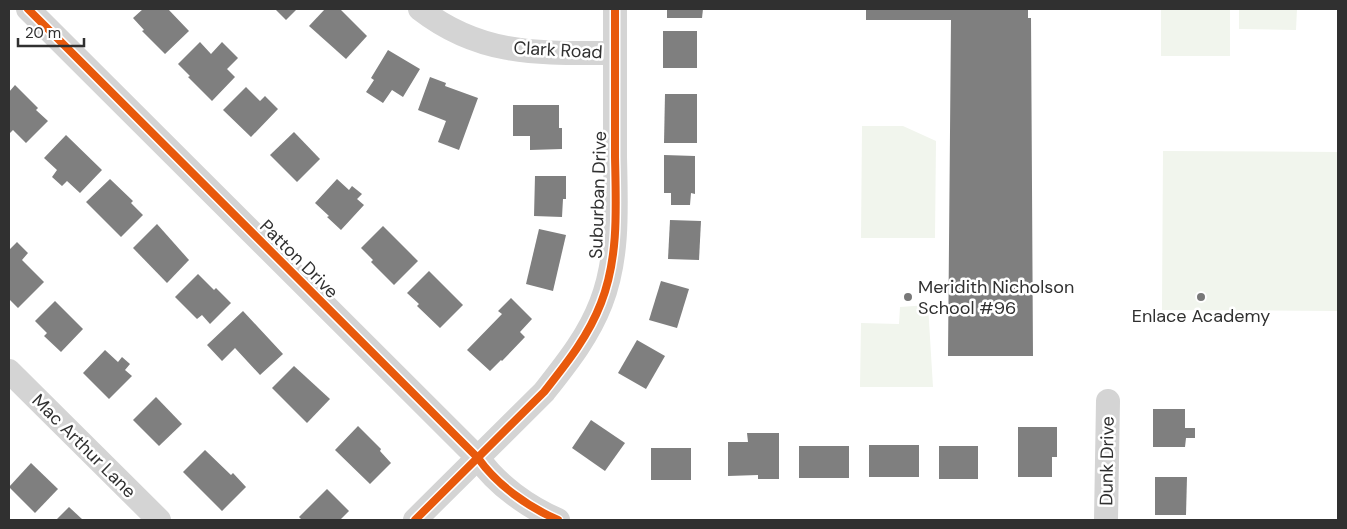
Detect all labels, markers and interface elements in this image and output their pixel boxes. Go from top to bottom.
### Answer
scale bar [18,15,84,47]
text: 20 m [25,23,61,43]
street label: Clark Road [513,36,603,64]
street label: Suburban Drive [584,131,612,259]
street label: Patton Drive [255,215,343,303]
place label: Meridith Nicholson School #96 [918,275,1074,320]
marker: Meridith Nicholson School #96 [902,291,914,303]
marker: Enlace Academy [1195,291,1207,303]
place label: Enlace Academy [1132,304,1270,328]
street label: Mac Arthur Lane [27,389,141,503]
street label: Dunk Drive [1094,416,1120,506]

